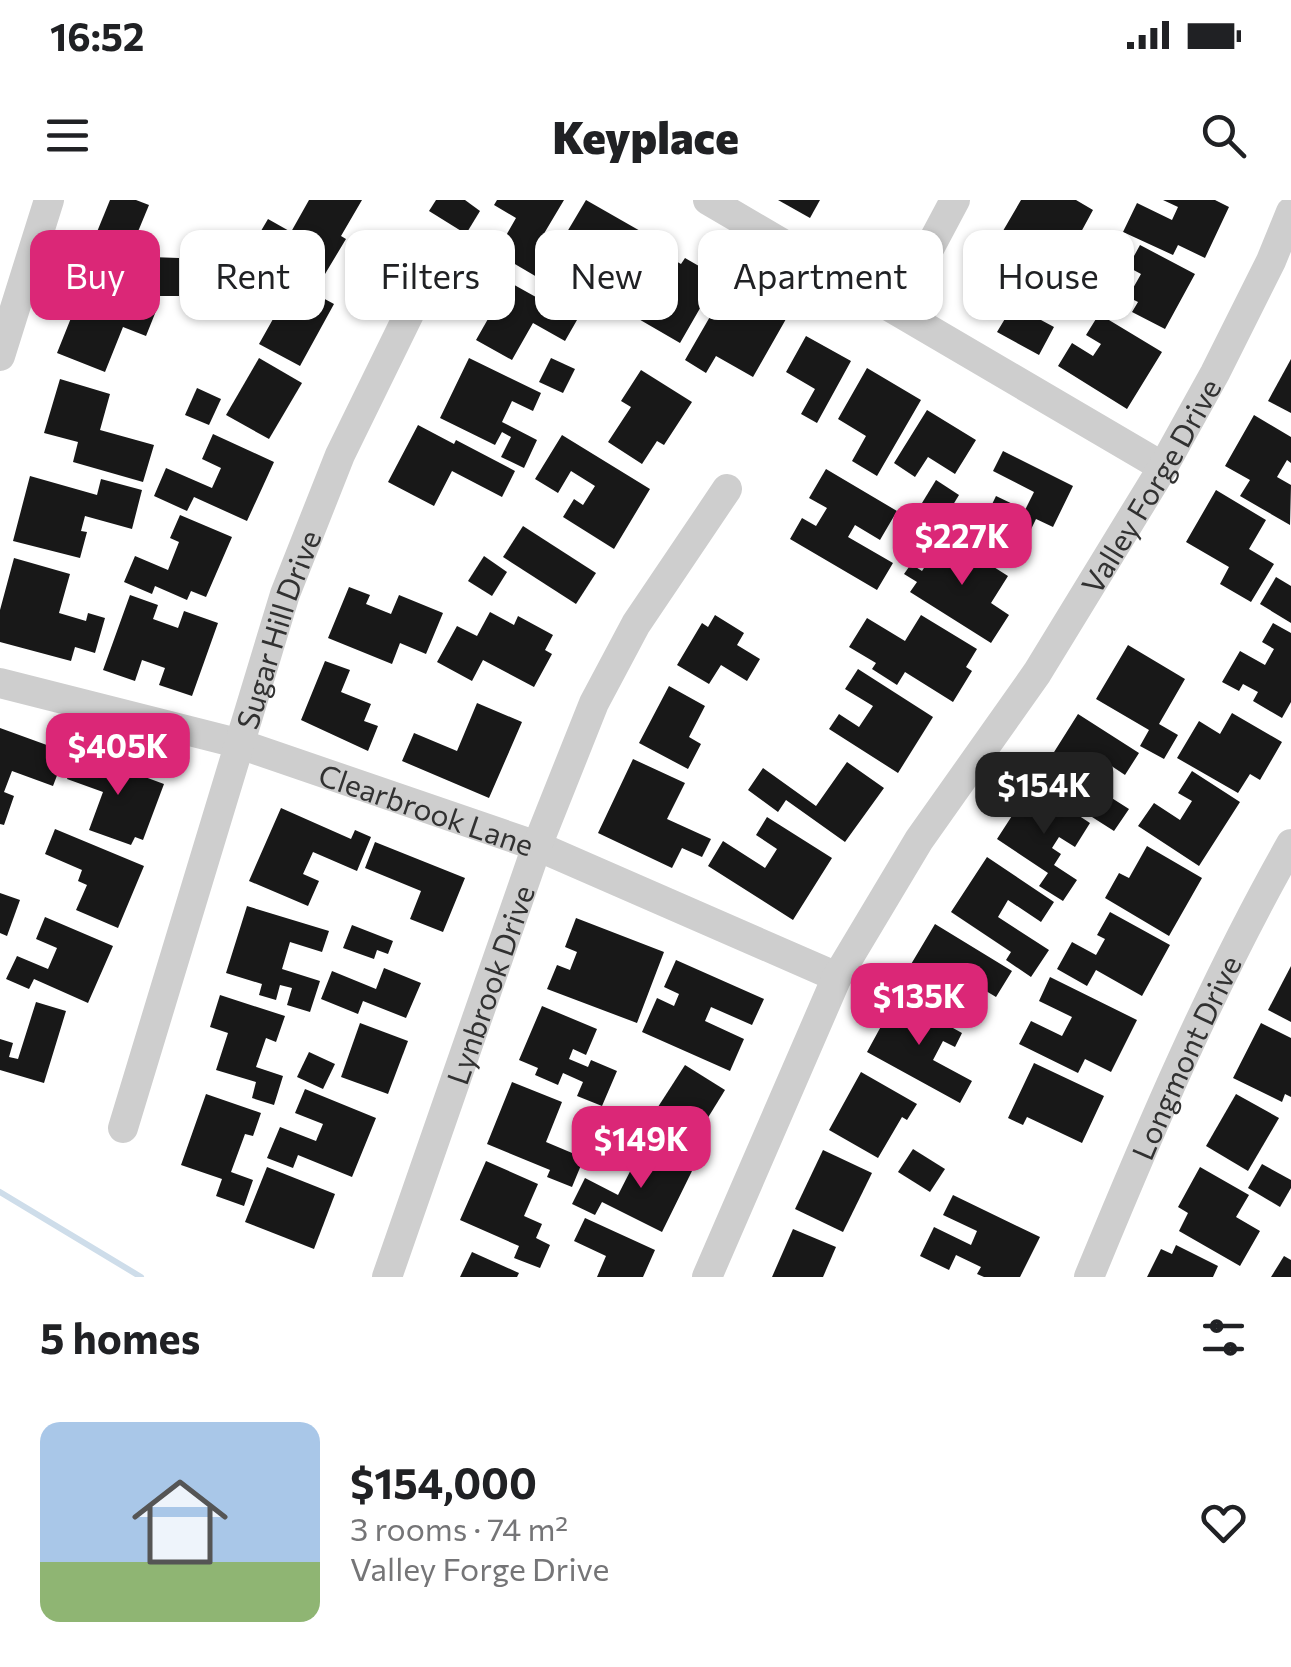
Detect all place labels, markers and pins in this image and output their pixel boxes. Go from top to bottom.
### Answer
pin: $227K [892,503,1032,588]
pin: $405K [48,713,188,798]
pin: $154K [974,752,1114,837]
pin: $135K [849,963,989,1048]
pin: $149K [571,1106,711,1191]

